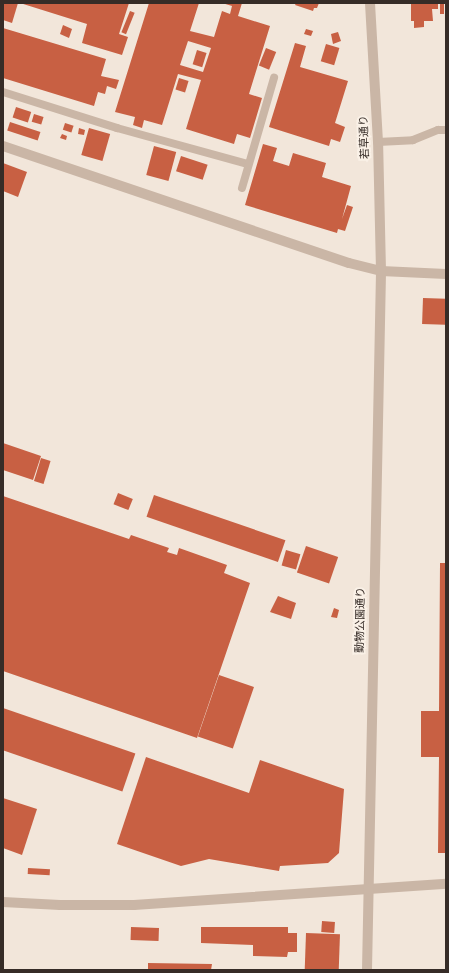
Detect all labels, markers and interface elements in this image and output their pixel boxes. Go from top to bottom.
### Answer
street label: 若草通り [358,115,372,159]
street label: 動物公園通り [354,587,368,653]

